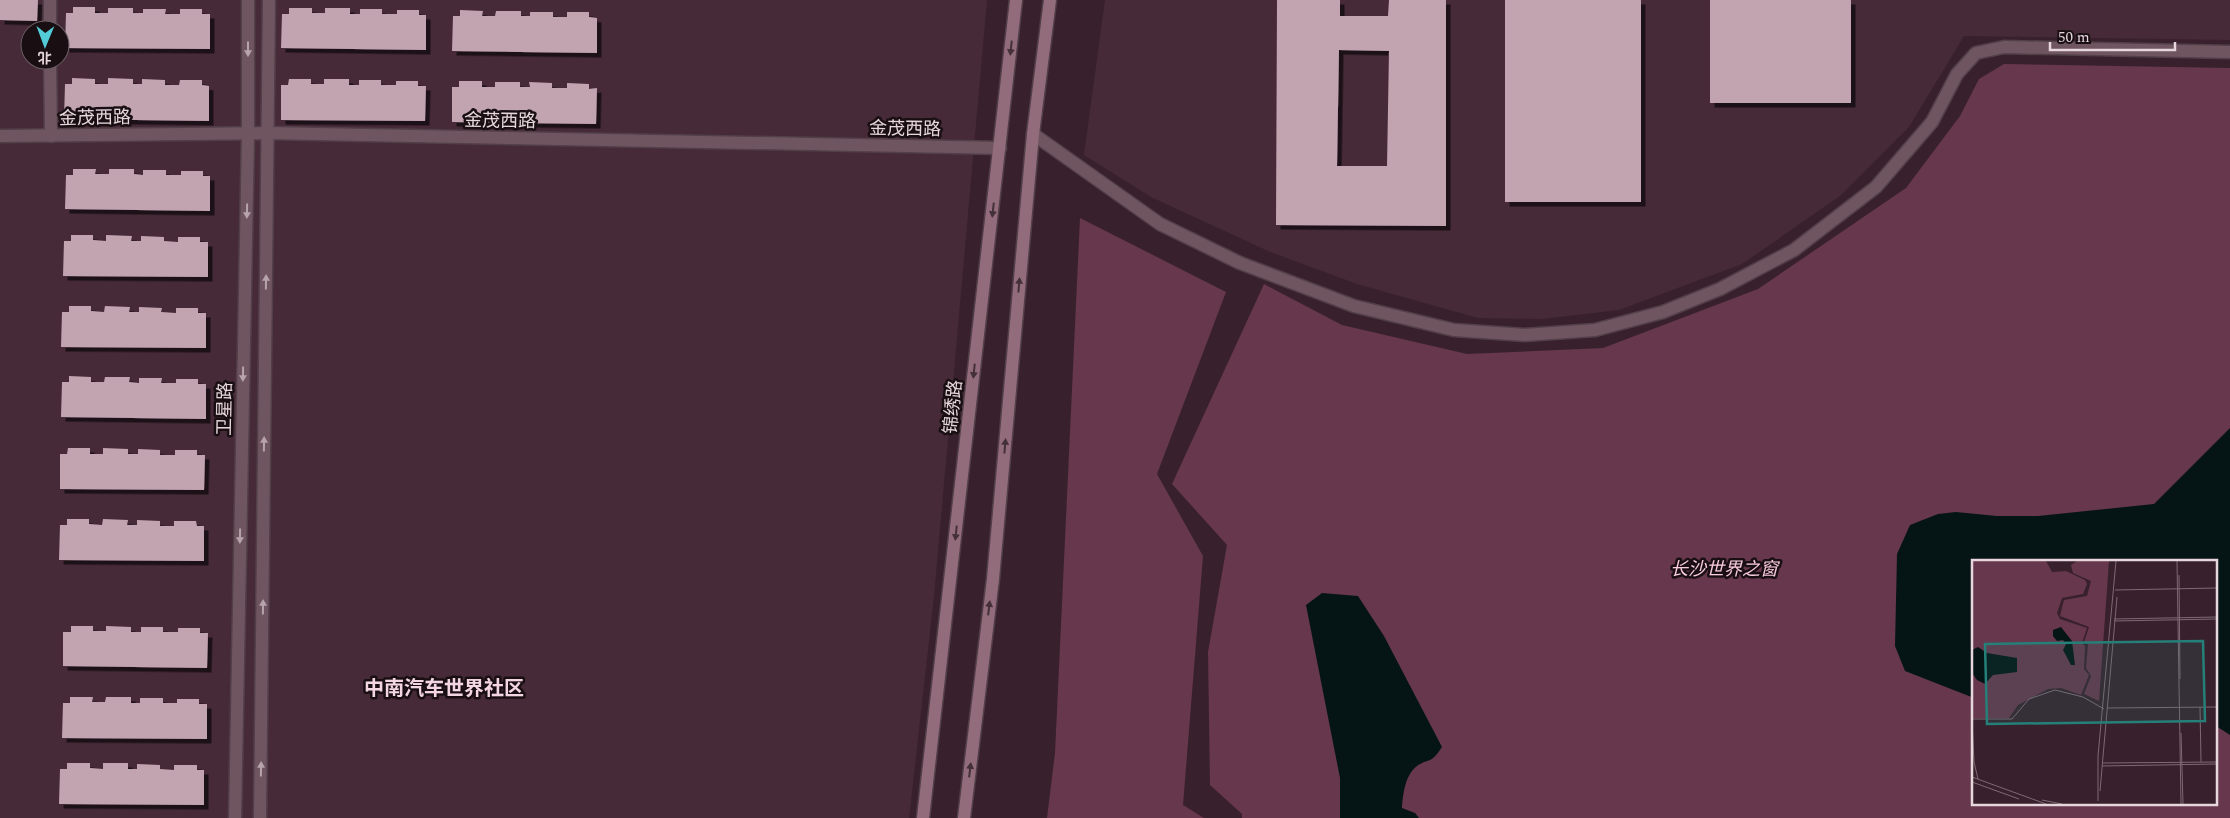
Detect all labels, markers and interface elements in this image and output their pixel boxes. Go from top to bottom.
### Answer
north arrow [20,20,70,70]
scale bar [2050,20,2175,52]
text: 50 m [2058,26,2090,49]
one-way arrow [244,41,252,57]
one-way arrow [1007,41,1015,57]
text: 北 [38,47,52,68]
street label: 金茂西路 [59,104,131,132]
street label: 金茂西路 [464,107,536,135]
street label: 金茂西路 [869,115,941,143]
one-way arrow [989,202,997,218]
one-way arrow [242,203,250,219]
one-way arrow [262,274,270,290]
one-way arrow [1015,276,1023,292]
one-way arrow [970,364,978,380]
one-way arrow [239,366,247,382]
street label: 锦绣路 [937,379,969,435]
street label: 卫星路 [211,382,239,436]
one-way arrow [260,436,268,452]
one-way arrow [1001,438,1009,454]
one-way arrow [952,525,960,541]
one-way arrow [236,528,244,544]
park label: 长沙世界之窗 [1670,556,1780,583]
inset map [1972,560,2218,806]
one-way arrow [259,599,267,615]
one-way arrow [985,600,993,616]
district label: 中南汽车世界社区 [364,674,524,704]
one-way arrow [257,761,265,777]
one-way arrow [966,761,974,777]

